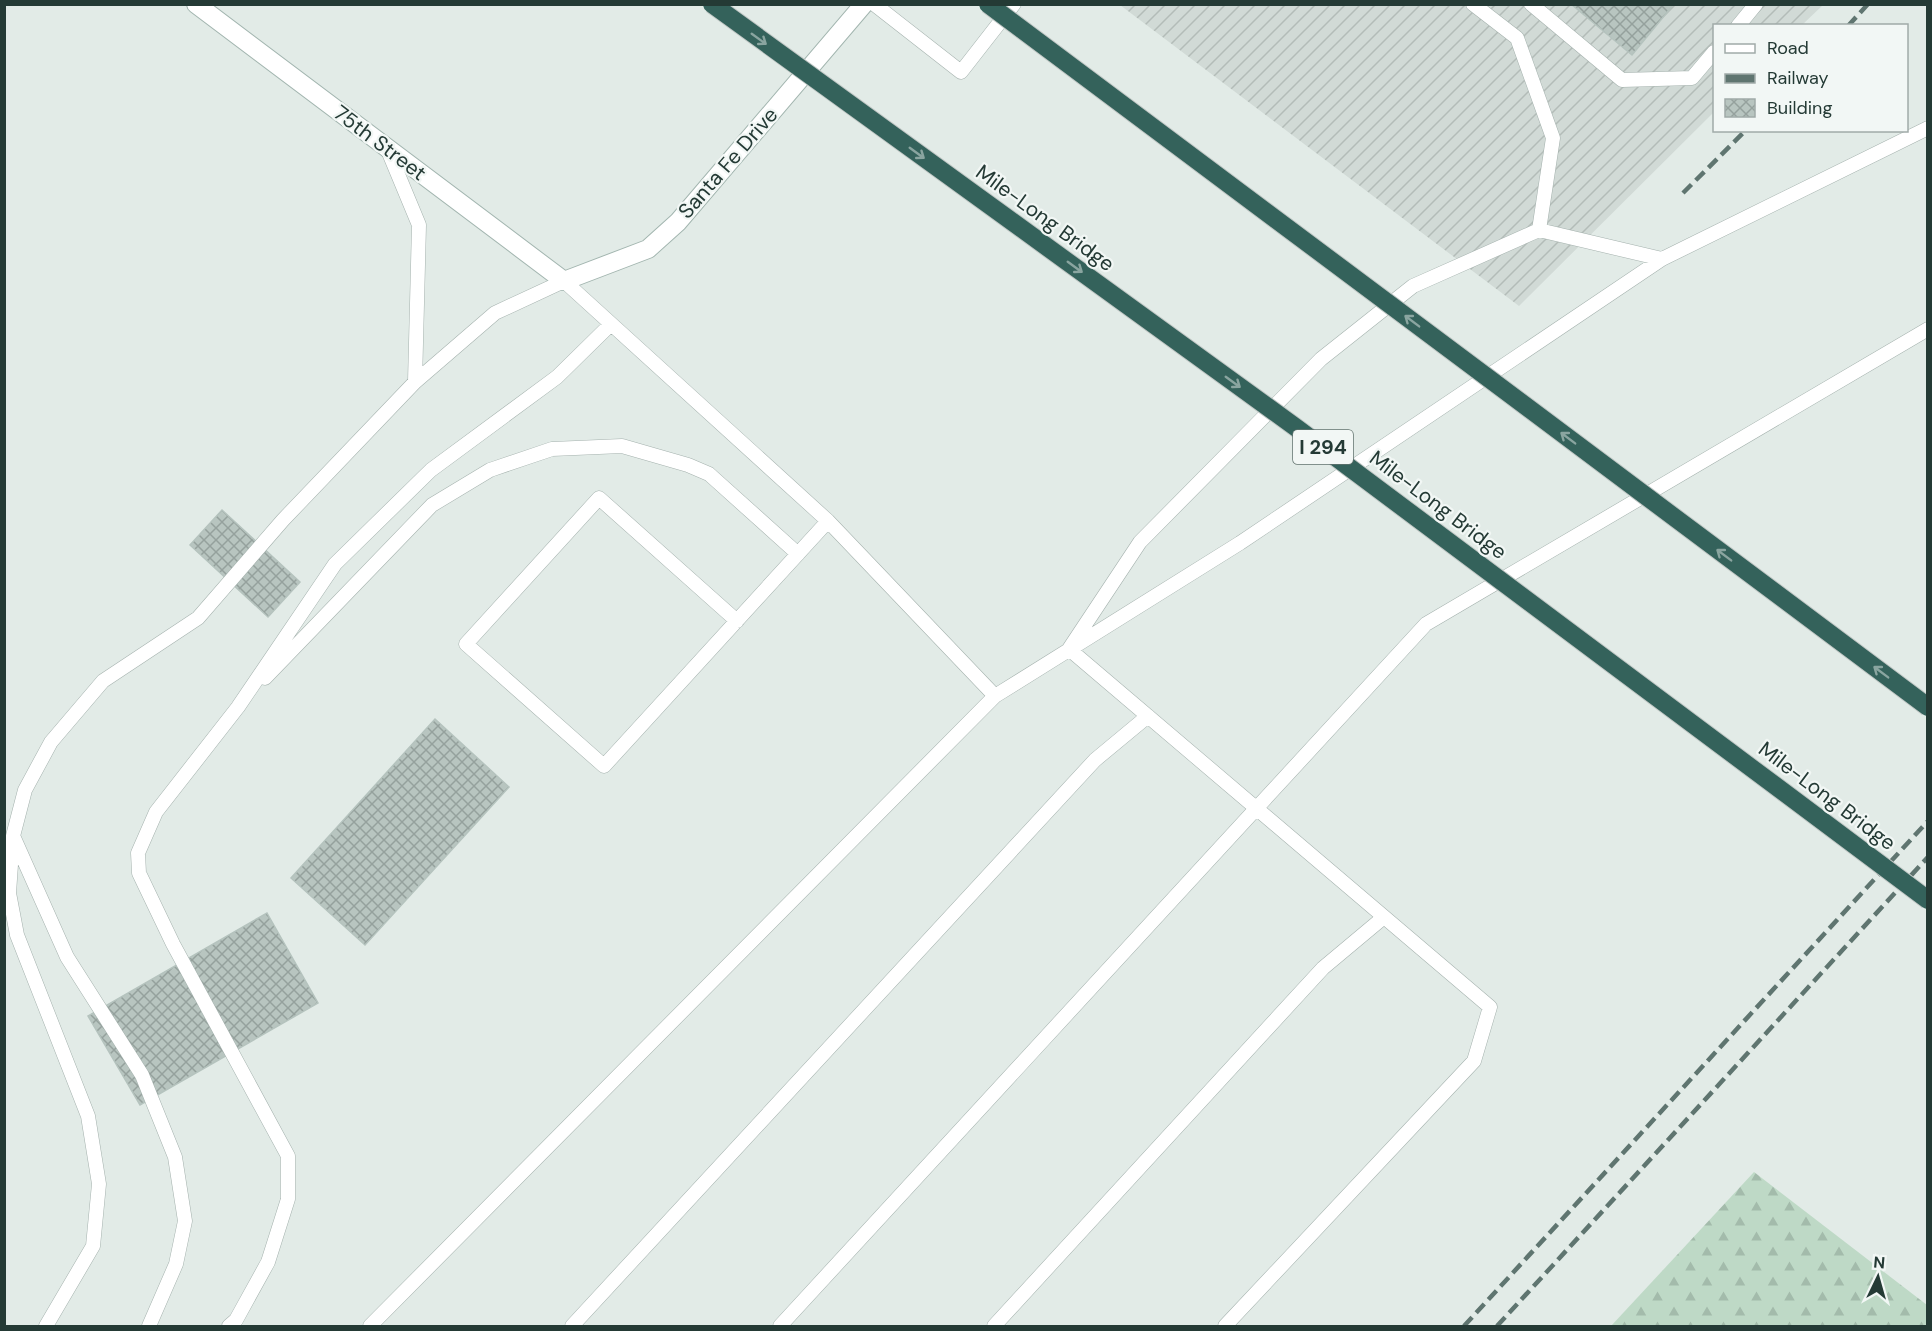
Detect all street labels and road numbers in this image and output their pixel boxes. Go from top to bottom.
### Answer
street label: 75th Street [328,99,432,187]
street label: Santa Fe Drive [672,101,784,225]
street label: Mile-Long Bridge [970,158,1120,278]
road number: I 294 [1293,430,1353,464]
street label: Mile-Long Bridge [1364,444,1512,566]
street label: Mile-Long Bridge [1753,735,1901,857]

